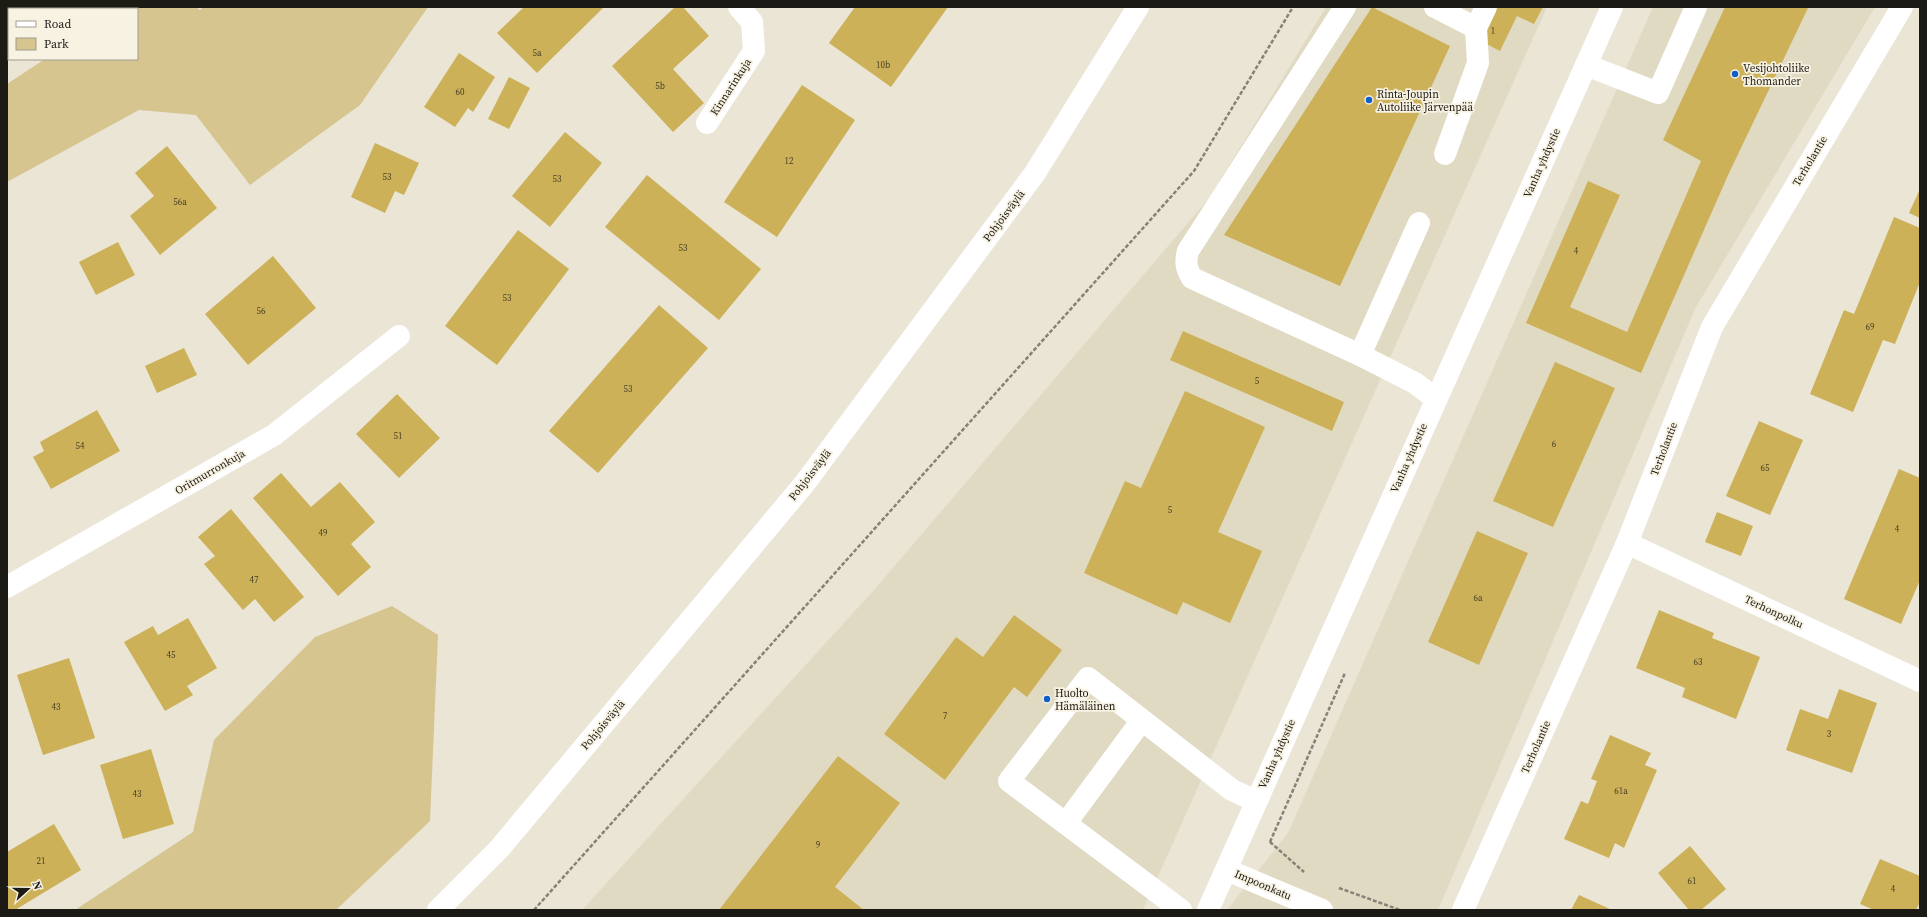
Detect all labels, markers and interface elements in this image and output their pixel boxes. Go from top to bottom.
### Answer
legend [8,8,138,60]
text: Road [44,16,71,32]
house number: 1 [1491,25,1495,37]
text: Park [44,36,69,52]
house number: 5a [532,47,542,59]
street label: Kinnarinkuja [707,55,755,118]
house number: 10b [876,59,890,71]
place label: Vesijohtoliike Thomander [1743,61,1810,89]
marker: Vesijohtoliike Thomander [1730,69,1740,79]
house number: 5b [655,80,665,92]
house number: 60 [455,86,465,98]
place label: Rinta-Joupin Autoliike Järvenpää [1377,87,1473,115]
marker: Rinta-Joupin Autoliike Järvenpää [1364,95,1374,105]
street label: Vanha yhdystie [1520,126,1564,200]
street label: Terholantie [1789,133,1831,189]
house number: 12 [784,155,794,167]
house number: 53 [382,171,392,183]
house number: 53 [552,173,562,185]
street label: Pohjoisväylä [980,187,1029,245]
house number: 56a [173,196,187,208]
house number: 53 [678,242,688,254]
house number: 4 [1574,245,1579,257]
house number: 53 [502,292,512,304]
house number: 56 [256,305,266,317]
house number: 69 [1865,321,1875,333]
house number: 5 [1255,375,1260,387]
house number: 53 [623,383,633,395]
street label: Terholantie [1647,420,1681,478]
street label: Vanha yhdystie [1387,421,1431,495]
house number: 51 [393,430,403,442]
house number: 6 [1552,438,1557,450]
house number: 54 [75,440,85,452]
street label: Oritmurronkuja [172,446,248,498]
street label: Pohjoisväylä [785,446,835,504]
house number: 65 [1760,462,1770,474]
house number: 5 [1168,504,1173,516]
house number: 4 [1895,523,1900,535]
house number: 49 [318,527,328,539]
house number: 47 [249,574,259,586]
house number: 6a [1473,592,1483,604]
street label: Terhonpolku [1742,592,1806,632]
house number: 45 [166,649,176,661]
house number: 63 [1693,656,1703,668]
place label: Huolto Hämäläinen [1055,686,1116,714]
marker: Huolto Hämäläinen [1042,694,1052,704]
street label: Pohjoisväylä [578,697,629,753]
house number: 43 [51,701,61,713]
house number: 7 [943,710,948,722]
street label: Vanha yhdystie [1255,717,1299,791]
street label: Terholantie [1518,718,1554,776]
house number: 3 [1827,728,1832,740]
house number: 61a [1614,785,1628,797]
house number: 43 [132,788,142,800]
house number: 9 [816,839,821,851]
house number: 21 [36,855,46,867]
street label: Impoonkatu [1232,866,1294,904]
north arrow [8,869,48,909]
house number: 61 [1687,875,1697,887]
text: N [28,879,45,892]
house number: 4 [1891,883,1896,895]

